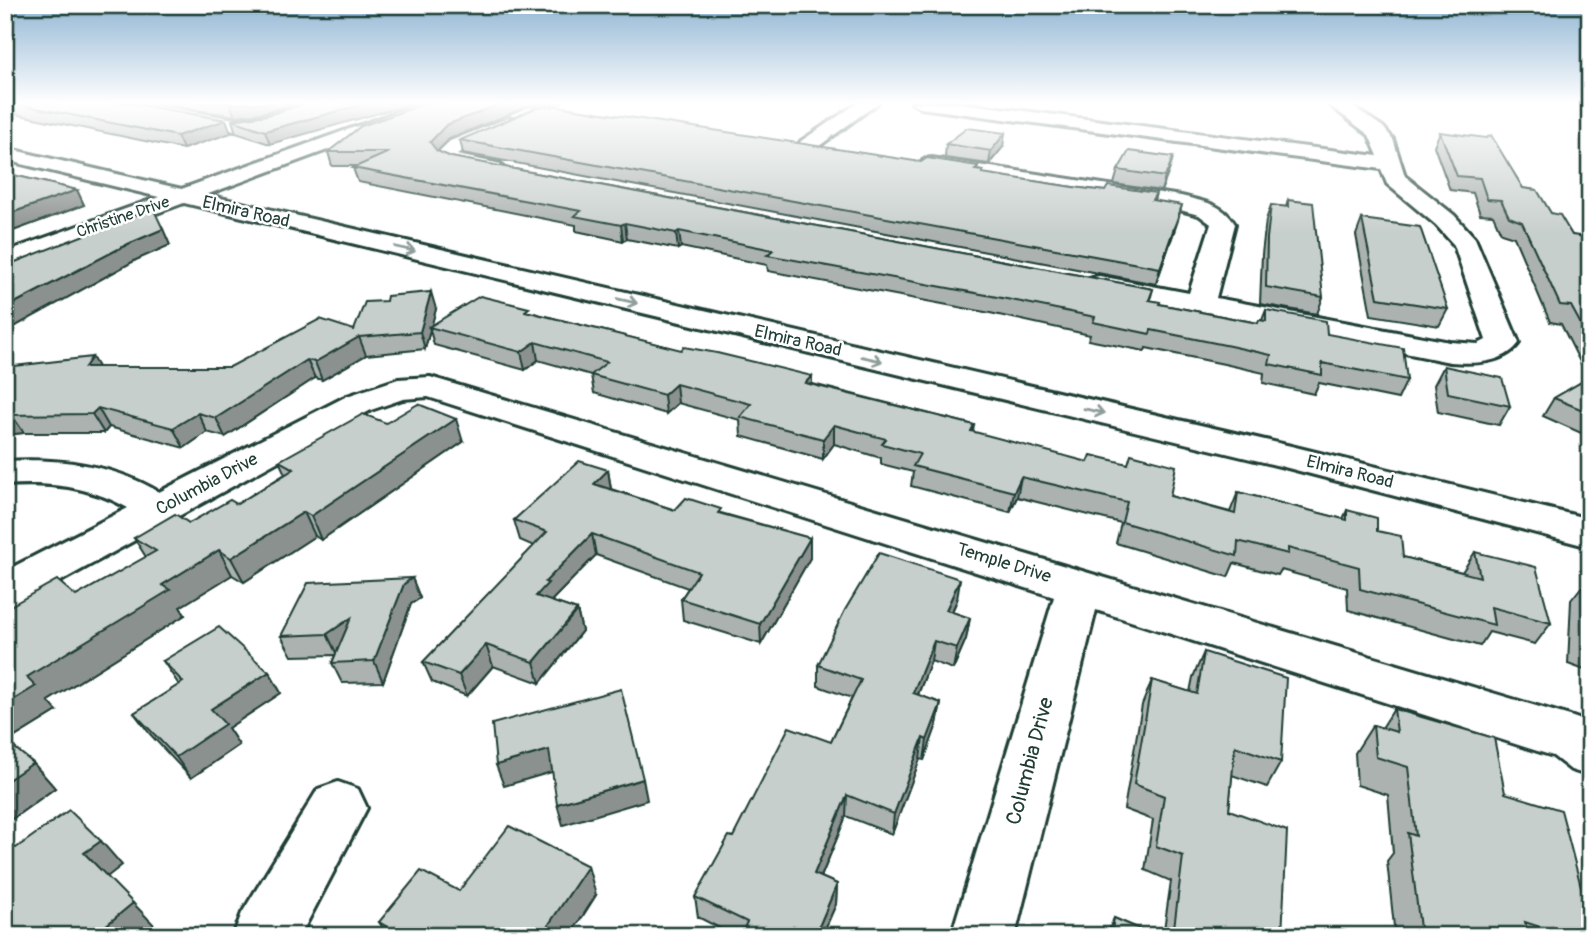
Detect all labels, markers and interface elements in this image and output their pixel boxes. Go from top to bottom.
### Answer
street label: Elmira Road [200,191,292,233]
street label: Christine Drive [74,192,172,242]
one-way arrow [393,243,416,256]
one-way arrow [615,295,638,308]
street label: Elmira Road [752,320,844,362]
one-way arrow [860,352,883,366]
one-way arrow [1082,404,1105,418]
street label: Columbia Drive [152,447,262,521]
street label: Elmira Road [1304,450,1396,494]
street label: Temple Drive [954,538,1054,588]
street label: Columbia Drive [1000,694,1060,828]

